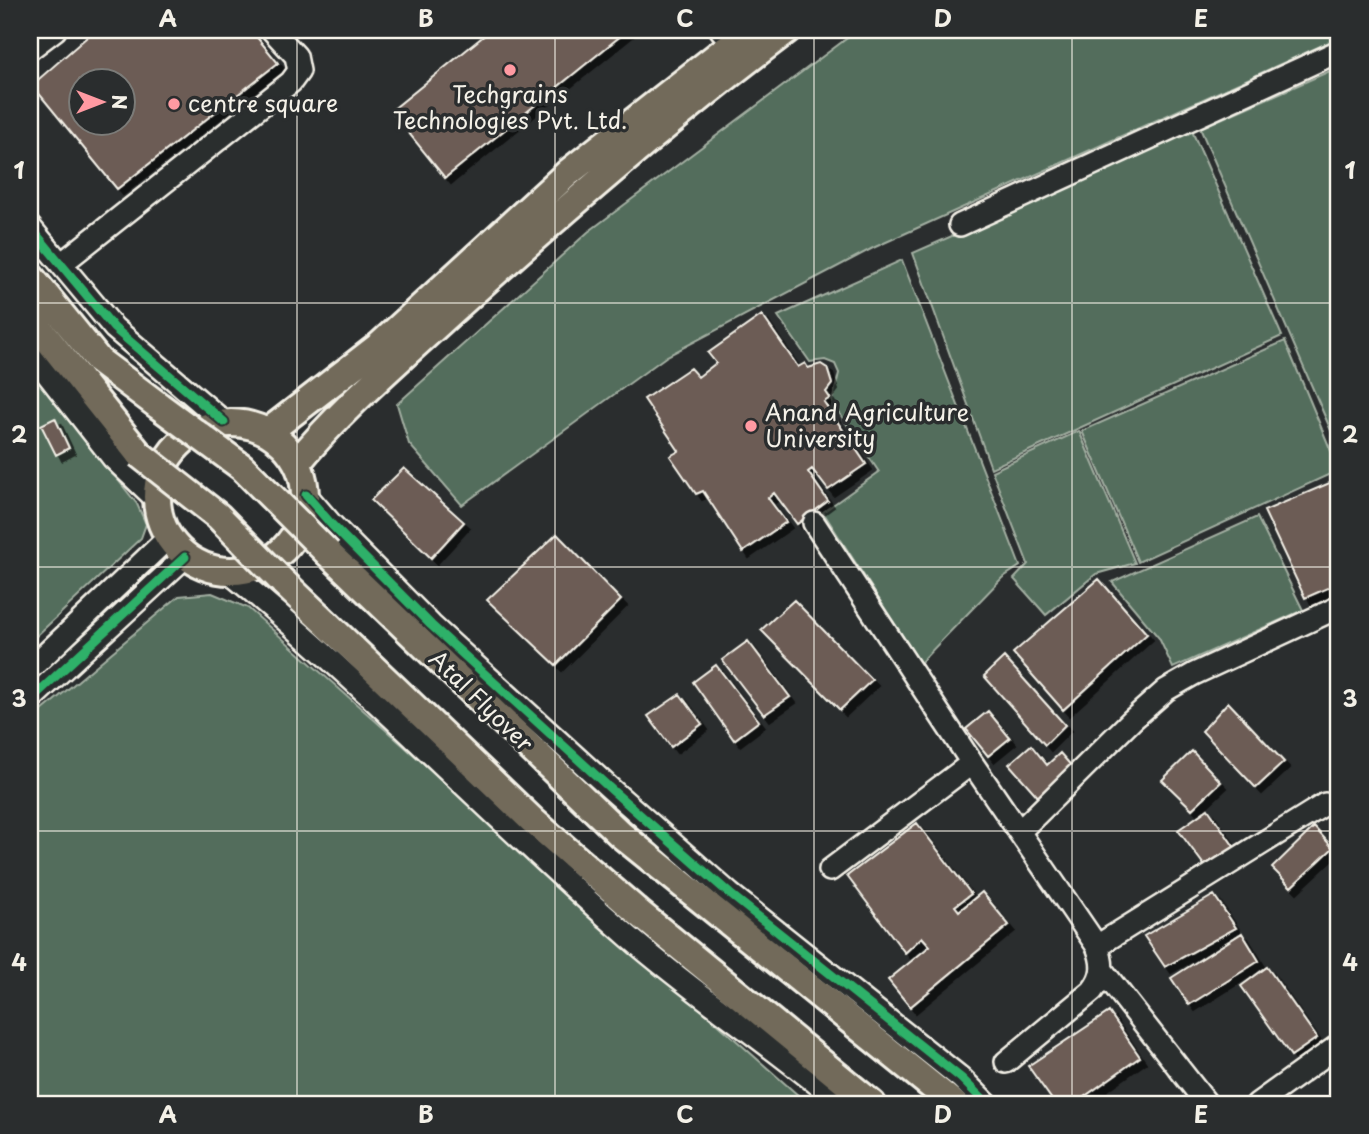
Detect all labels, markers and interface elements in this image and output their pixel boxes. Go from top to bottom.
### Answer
text: A [159,0,177,35]
text: B [418,0,434,35]
text: C [676,0,694,35]
text: D [934,0,952,35]
text: E [1194,0,1208,35]
marker: Techgrains Technologies Pvt. Ltd. [502,62,518,78]
north arrow [66,66,136,136]
place label: Techgrains Technologies Pvt. Ltd. [393,76,627,137]
place label: centre square [188,85,338,120]
text: N [106,94,134,110]
marker: centre square [166,96,182,112]
text: 1 [14,152,25,187]
text: 1 [1345,152,1356,187]
place label: Anand Agriculture University [765,394,969,455]
text: 2 [11,416,27,451]
text: 2 [1342,416,1358,451]
marker: Anand Agriculture University [743,418,759,434]
street label: Atal Flyover [422,641,543,759]
text: 3 [11,680,27,715]
text: 3 [1342,680,1358,715]
text: 4 [11,944,27,979]
text: 4 [1342,944,1358,979]
text: A [159,1096,177,1131]
text: B [418,1096,434,1131]
text: C [676,1096,694,1131]
text: D [934,1096,952,1131]
text: E [1194,1096,1208,1131]

